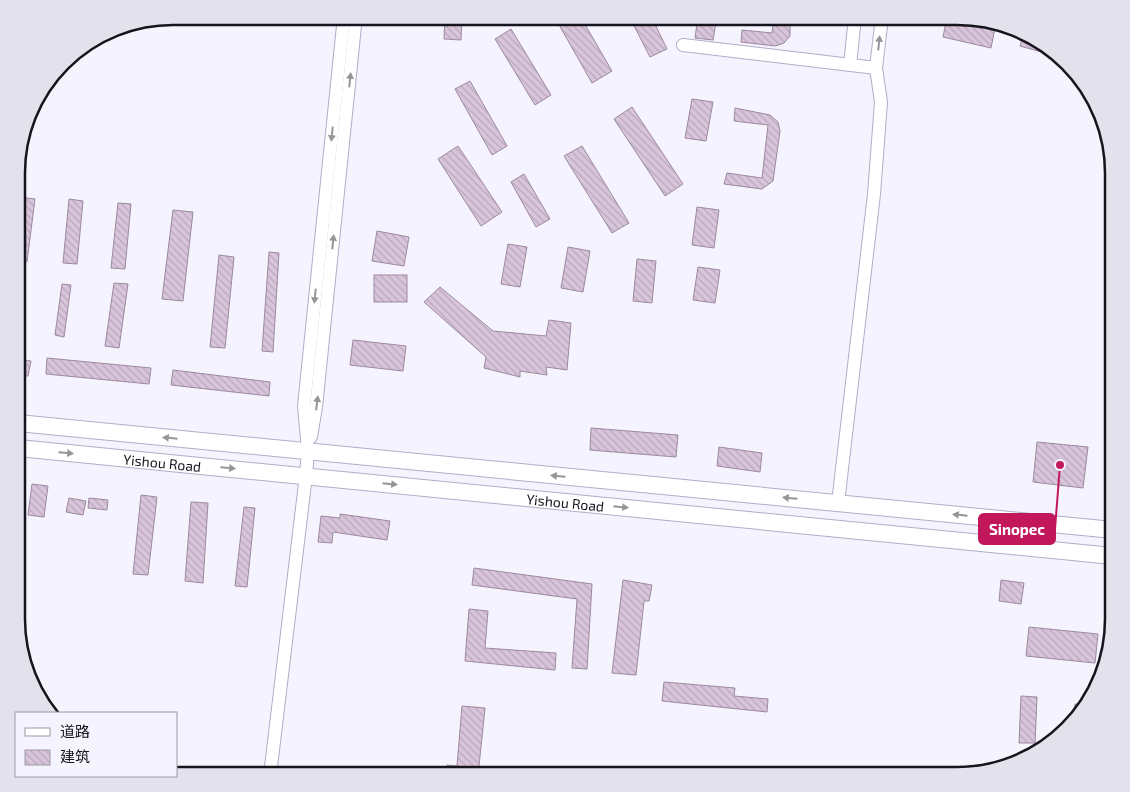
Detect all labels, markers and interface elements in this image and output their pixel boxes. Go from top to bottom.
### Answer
one-way arrow [875,34,883,50]
one-way arrow [346,72,354,88]
one-way arrow [328,127,336,143]
one-way arrow [329,233,337,249]
one-way arrow [311,288,319,304]
one-way arrow [313,395,321,411]
one-way arrow [162,434,178,442]
one-way arrow [58,449,74,457]
street label: Yishou Road [123,450,202,475]
one-way arrow [220,464,236,472]
one-way arrow [550,472,566,480]
one-way arrow [382,480,398,488]
street label: Yishou Road [526,490,605,514]
one-way arrow [782,494,798,502]
one-way arrow [613,503,629,511]
one-way arrow [952,511,968,519]
callout: Sinopec [979,514,1055,544]
text: Sinopec [989,520,1045,538]
legend [15,712,178,777]
text: 道路 [60,722,90,740]
text: 建筑 [60,747,90,765]

